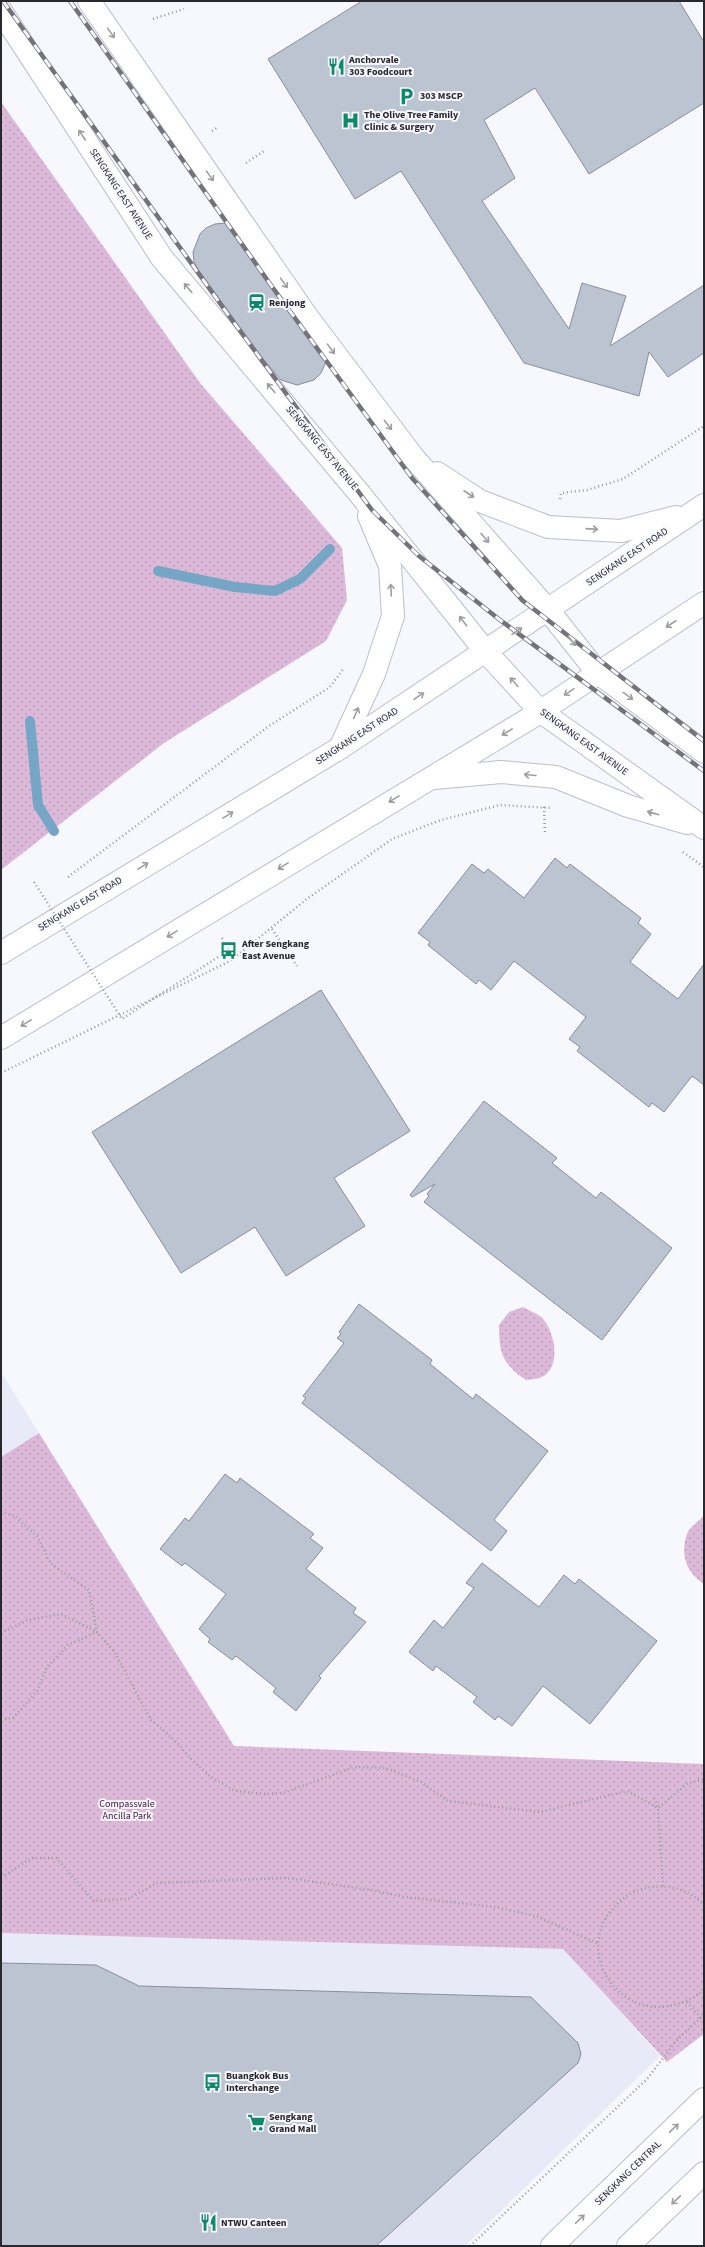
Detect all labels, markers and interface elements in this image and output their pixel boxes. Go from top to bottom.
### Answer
one-way arrow [107,27,115,38]
place label: Anchorvale 303 Foodcourt [348,53,412,79]
restaurant icon: Anchorvale 303 Foodcourt [326,56,346,76]
parking icon: 303 MSCP [397,86,417,106]
place label: 303 MSCP [420,89,463,103]
place label: The Olive Tree Family Clinic & Surgery [364,108,459,134]
hospital icon: The Olive Tree Family Clinic & Surgery [341,111,361,131]
one-way arrow [78,129,86,141]
street label: SENGKANG EAST AVENUE [86,146,156,242]
one-way arrow [206,171,214,182]
one-way arrow [280,278,288,289]
one-way arrow [183,283,192,294]
station icon: Renjong [246,293,266,313]
place label: Renjong [269,296,306,310]
one-way arrow [327,344,335,355]
one-way arrow [267,383,276,393]
street label: SENGKANG EAST AVENUE [283,403,361,493]
one-way arrow [384,419,392,430]
one-way arrow [463,489,474,498]
street label: SENGKANG EAST ROAD [583,524,671,590]
one-way arrow [585,526,598,533]
one-way arrow [480,533,489,544]
one-way arrow [388,584,395,597]
one-way arrow [458,615,467,626]
one-way arrow [666,620,677,628]
one-way arrow [511,627,522,635]
one-way arrow [568,635,577,646]
one-way arrow [510,678,519,688]
one-way arrow [563,688,574,696]
one-way arrow [413,692,424,700]
one-way arrow [622,692,633,700]
street label: SENGKANG EAST ROAD [313,704,401,768]
street label: SENGKANG EAST AVENUE [537,705,631,779]
one-way arrow [353,707,360,719]
one-way arrow [501,728,513,736]
one-way arrow [524,771,537,778]
one-way arrow [388,796,400,804]
one-way arrow [647,809,660,816]
one-way arrow [222,811,233,819]
one-way arrow [137,862,149,870]
one-way arrow [277,863,289,871]
street label: SENGKANG EAST ROAD [35,873,125,935]
one-way arrow [166,930,178,938]
place label: After Sengkang East Avenue [241,937,310,963]
bus stop icon: After Sengkang East Avenue [219,940,239,960]
one-way arrow [20,1019,32,1027]
park label: Compassvale Ancilla Park [99,1797,155,1823]
place label: Buangkok Bus Interchange [226,2069,289,2095]
bus stop icon: Buangkok Bus Interchange [203,2072,223,2092]
place label: Sengkang Grand Mall [269,2110,317,2136]
supermarket icon: Sengkang Grand Mall [246,2113,266,2133]
one-way arrow [669,2124,679,2133]
street label: SENGKANG CENTRAL [592,2137,665,2209]
one-way arrow [671,2195,681,2205]
restaurant icon: NTWU Canteen [198,2213,218,2233]
one-way arrow [575,2214,585,2224]
place label: NTWU Canteen [221,2216,287,2230]

